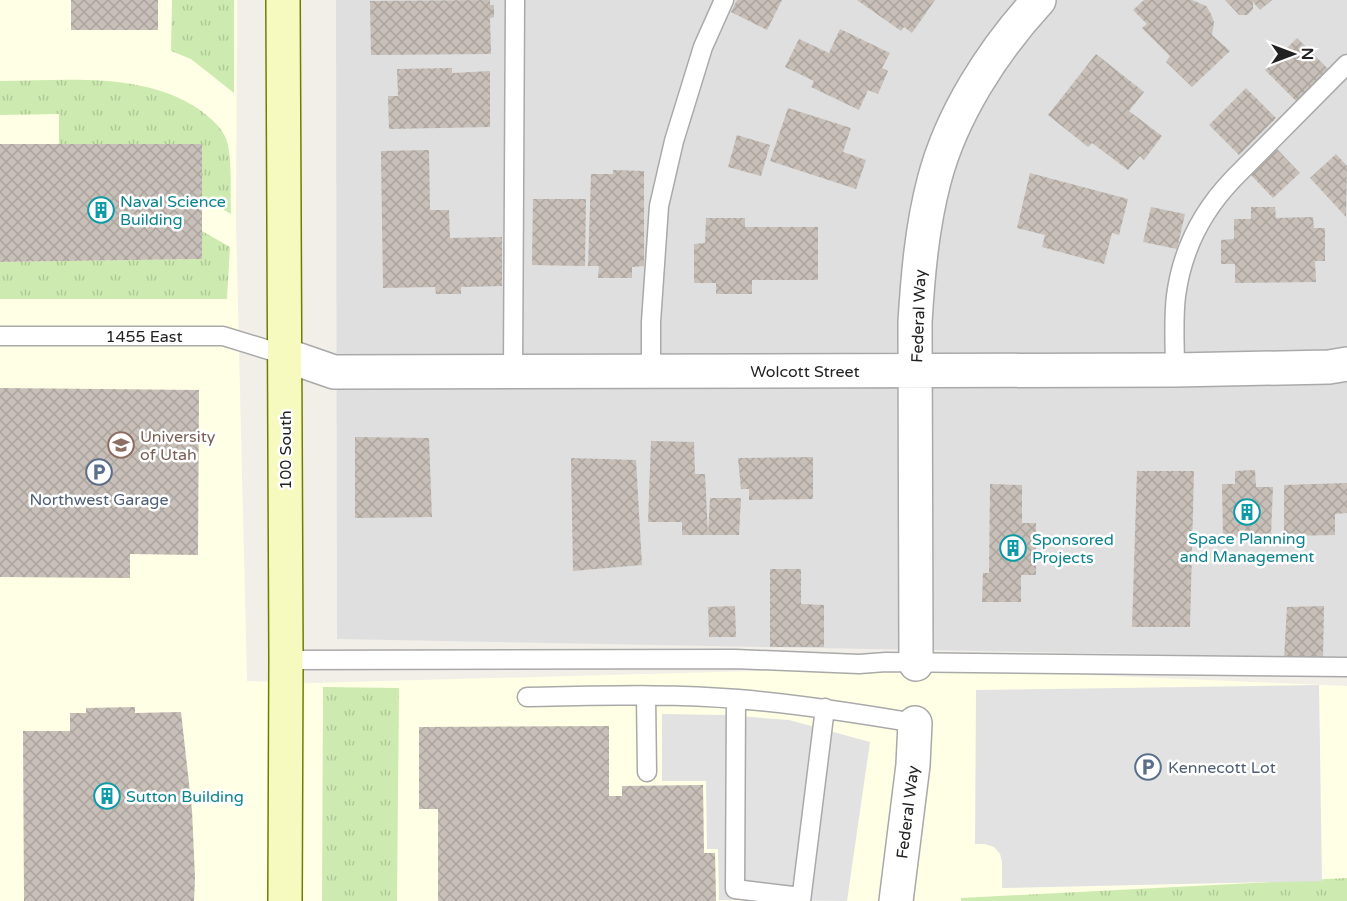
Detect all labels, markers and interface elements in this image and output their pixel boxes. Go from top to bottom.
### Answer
north arrow [1263,24,1323,84]
text: N [1297,48,1317,60]
place label: Naval Science Building [120,192,226,230]
building icon: Naval Science Building [86,195,116,225]
street label: Federal Way [907,269,931,363]
street label: 1455 East [105,327,183,347]
street label: Wolcott Street [750,362,860,382]
street label: 100 South [276,410,296,490]
place label: University of Utah [140,427,216,465]
school or university icon: University of Utah [106,430,136,460]
parking icon: Northwest Garage [84,457,114,487]
place label: Northwest Garage [29,490,169,510]
building icon: Space Planning and Management [1232,497,1262,527]
place label: Space Planning and Management [1180,529,1314,567]
place label: Sponsored Projects [1032,530,1114,568]
building icon: Sponsored Projects [998,533,1028,563]
parking icon: Kennecott Lot [1133,752,1163,782]
place label: Kennecott Lot [1168,758,1276,778]
street label: Federal Way [892,764,924,860]
building icon: Sutton Building [92,781,122,811]
place label: Sutton Building [126,787,244,807]

